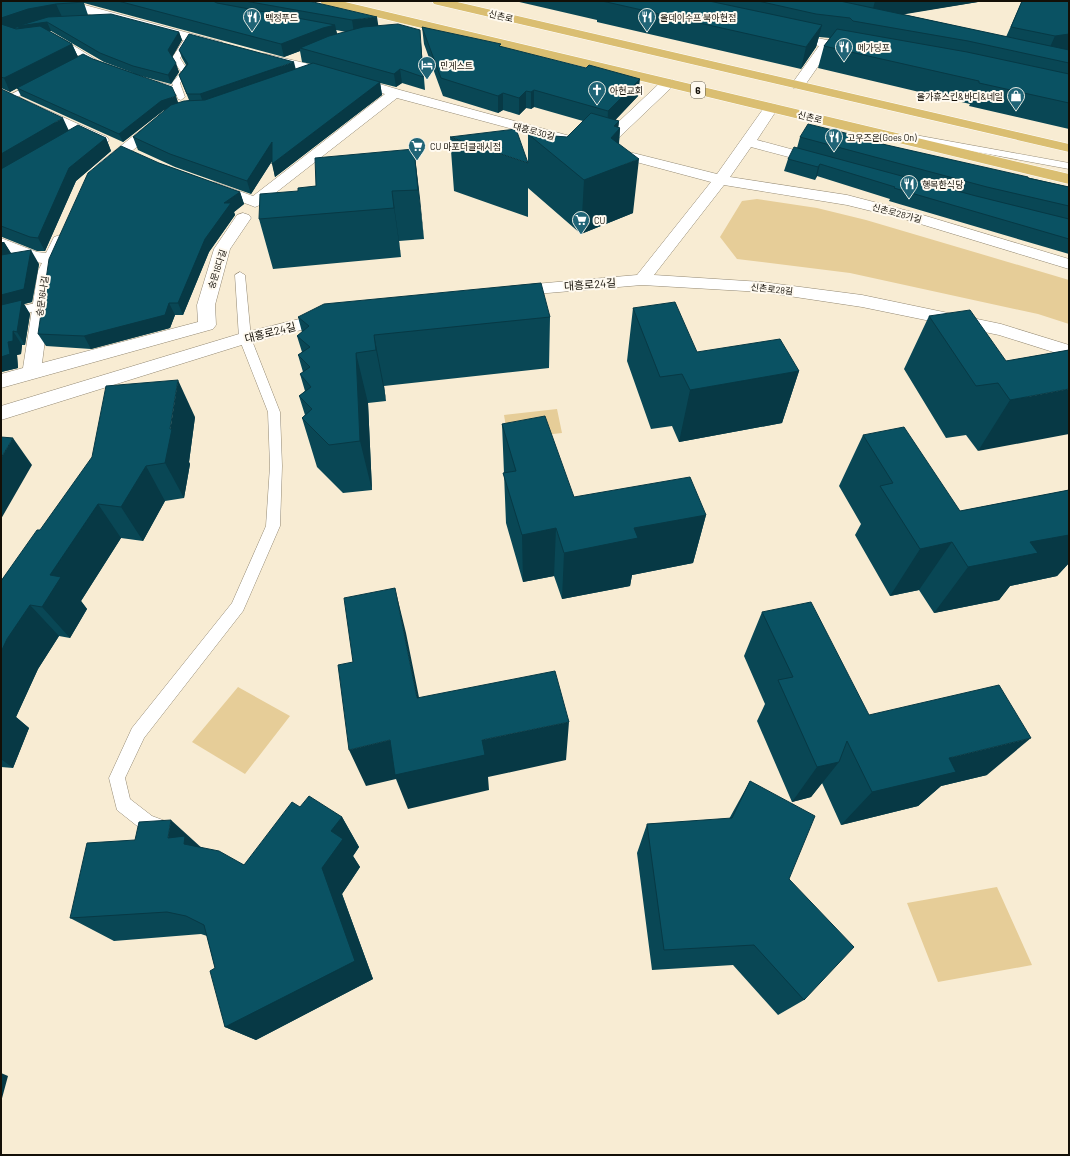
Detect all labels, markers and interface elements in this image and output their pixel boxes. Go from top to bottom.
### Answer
restaurant icon: 백정푸드 [242,7,262,32]
restaurant icon: 올데이수프 북아현점 [637,7,657,32]
street label: 신촌로 [488,8,514,24]
place label: 백정푸드 [265,12,298,23]
place label: 올데이수프 북아현점 [660,12,736,23]
restaurant icon: 메가딩포 [834,37,854,62]
place label: 메가딩포 [857,42,890,53]
hotel icon: 민게스트 [417,55,437,80]
place label: 민게스트 [440,60,473,71]
church icon: 아현교회 [587,80,607,105]
road number: 6 [691,82,705,98]
place label: 아현교회 [610,85,643,96]
shop icon: 올가휴스킨&바디&네일 [1006,86,1026,111]
place label: 올가휴스킨&바디&네일 [917,91,1003,102]
street label: 신촌로 [797,109,823,125]
street label: 대흥로30길 [512,120,556,142]
restaurant icon: 고우즈온(Goes On) [824,127,844,152]
place label: 고우즈온(Goes On) [847,132,917,143]
supermarket icon: CU 마포더클래시점 [407,136,427,161]
place label: CU 마포더클래시점 [430,141,501,152]
restaurant icon: 행복한식당 [899,174,919,199]
place label: 행복한식당 [922,179,964,190]
street label: 신촌로28가길 [871,201,923,225]
supermarket icon: CU [571,210,591,235]
place label: CU [594,215,605,226]
street label: 숭문16다길 [205,248,229,290]
street label: 숭문16나길 [34,275,50,317]
street label: 대흥로24길 [563,276,617,292]
street label: 신촌로28길 [750,281,794,297]
street label: 대흥로24길 [243,319,297,345]

